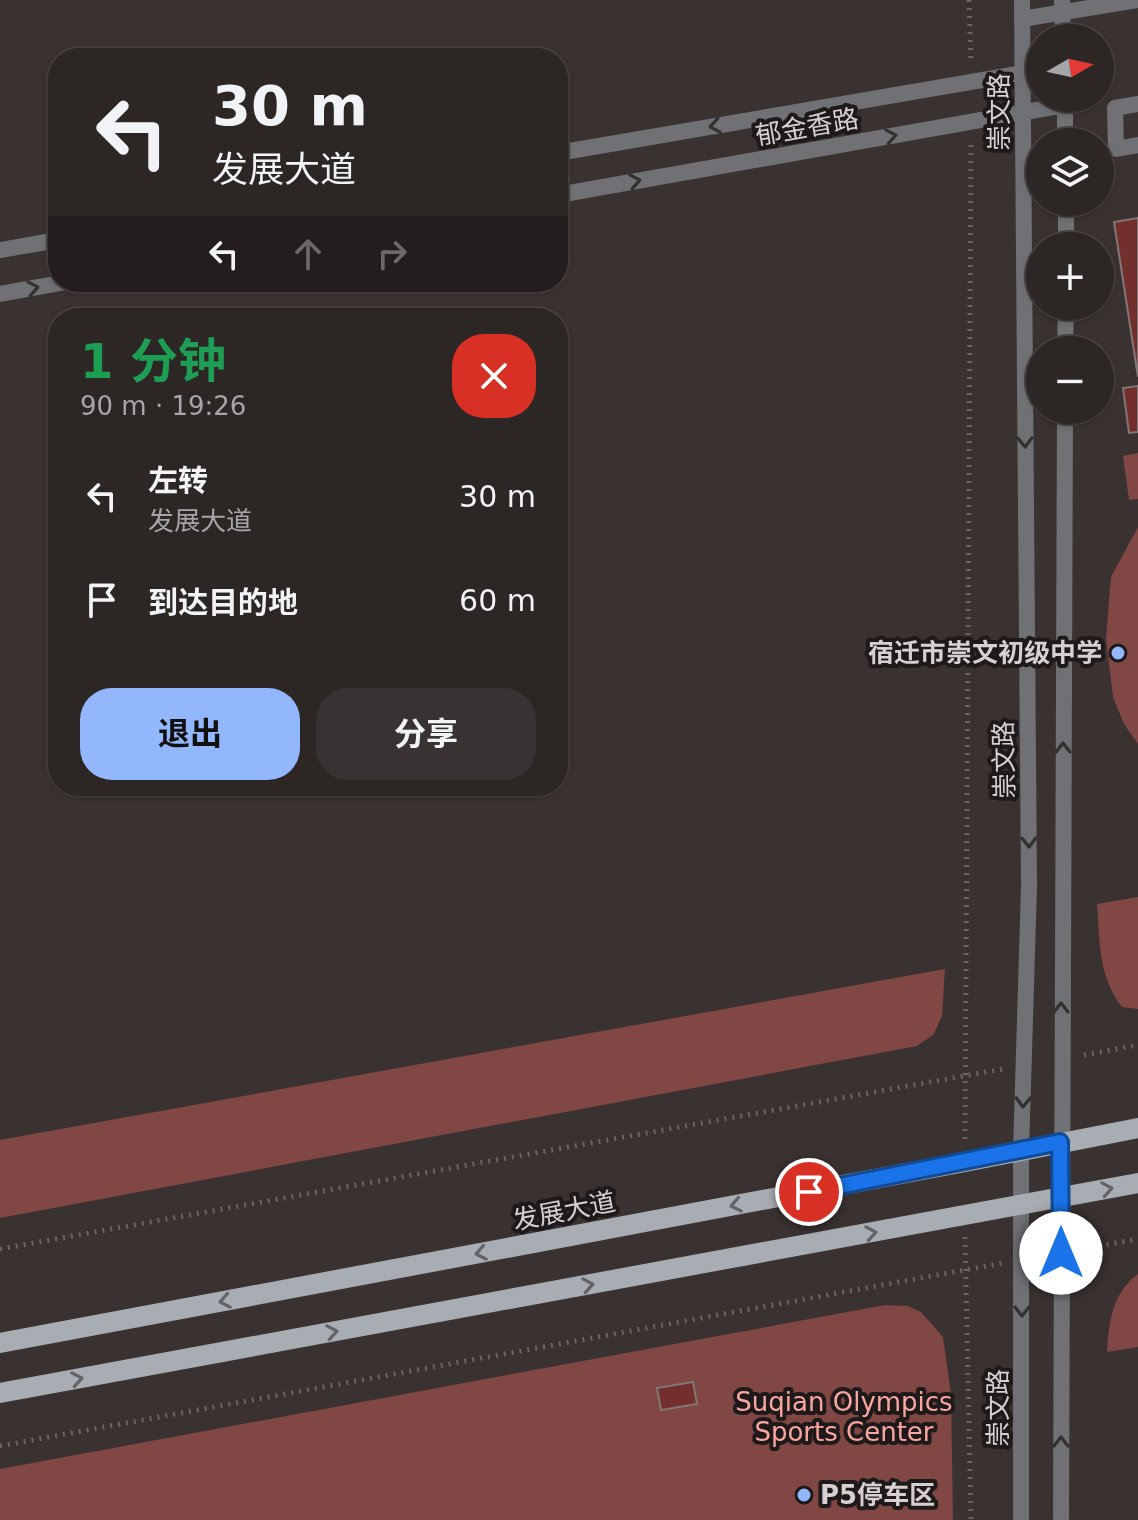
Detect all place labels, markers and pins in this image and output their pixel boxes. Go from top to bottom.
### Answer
place label: 宿迁市崇文初级中学 [868,638,1102,668]
marker: 宿迁市崇文初级中学 [1109,644,1127,662]
pin [775,1158,843,1226]
place label: P5停车区 [820,1480,935,1510]
marker: P5停车区 [795,1486,813,1504]

